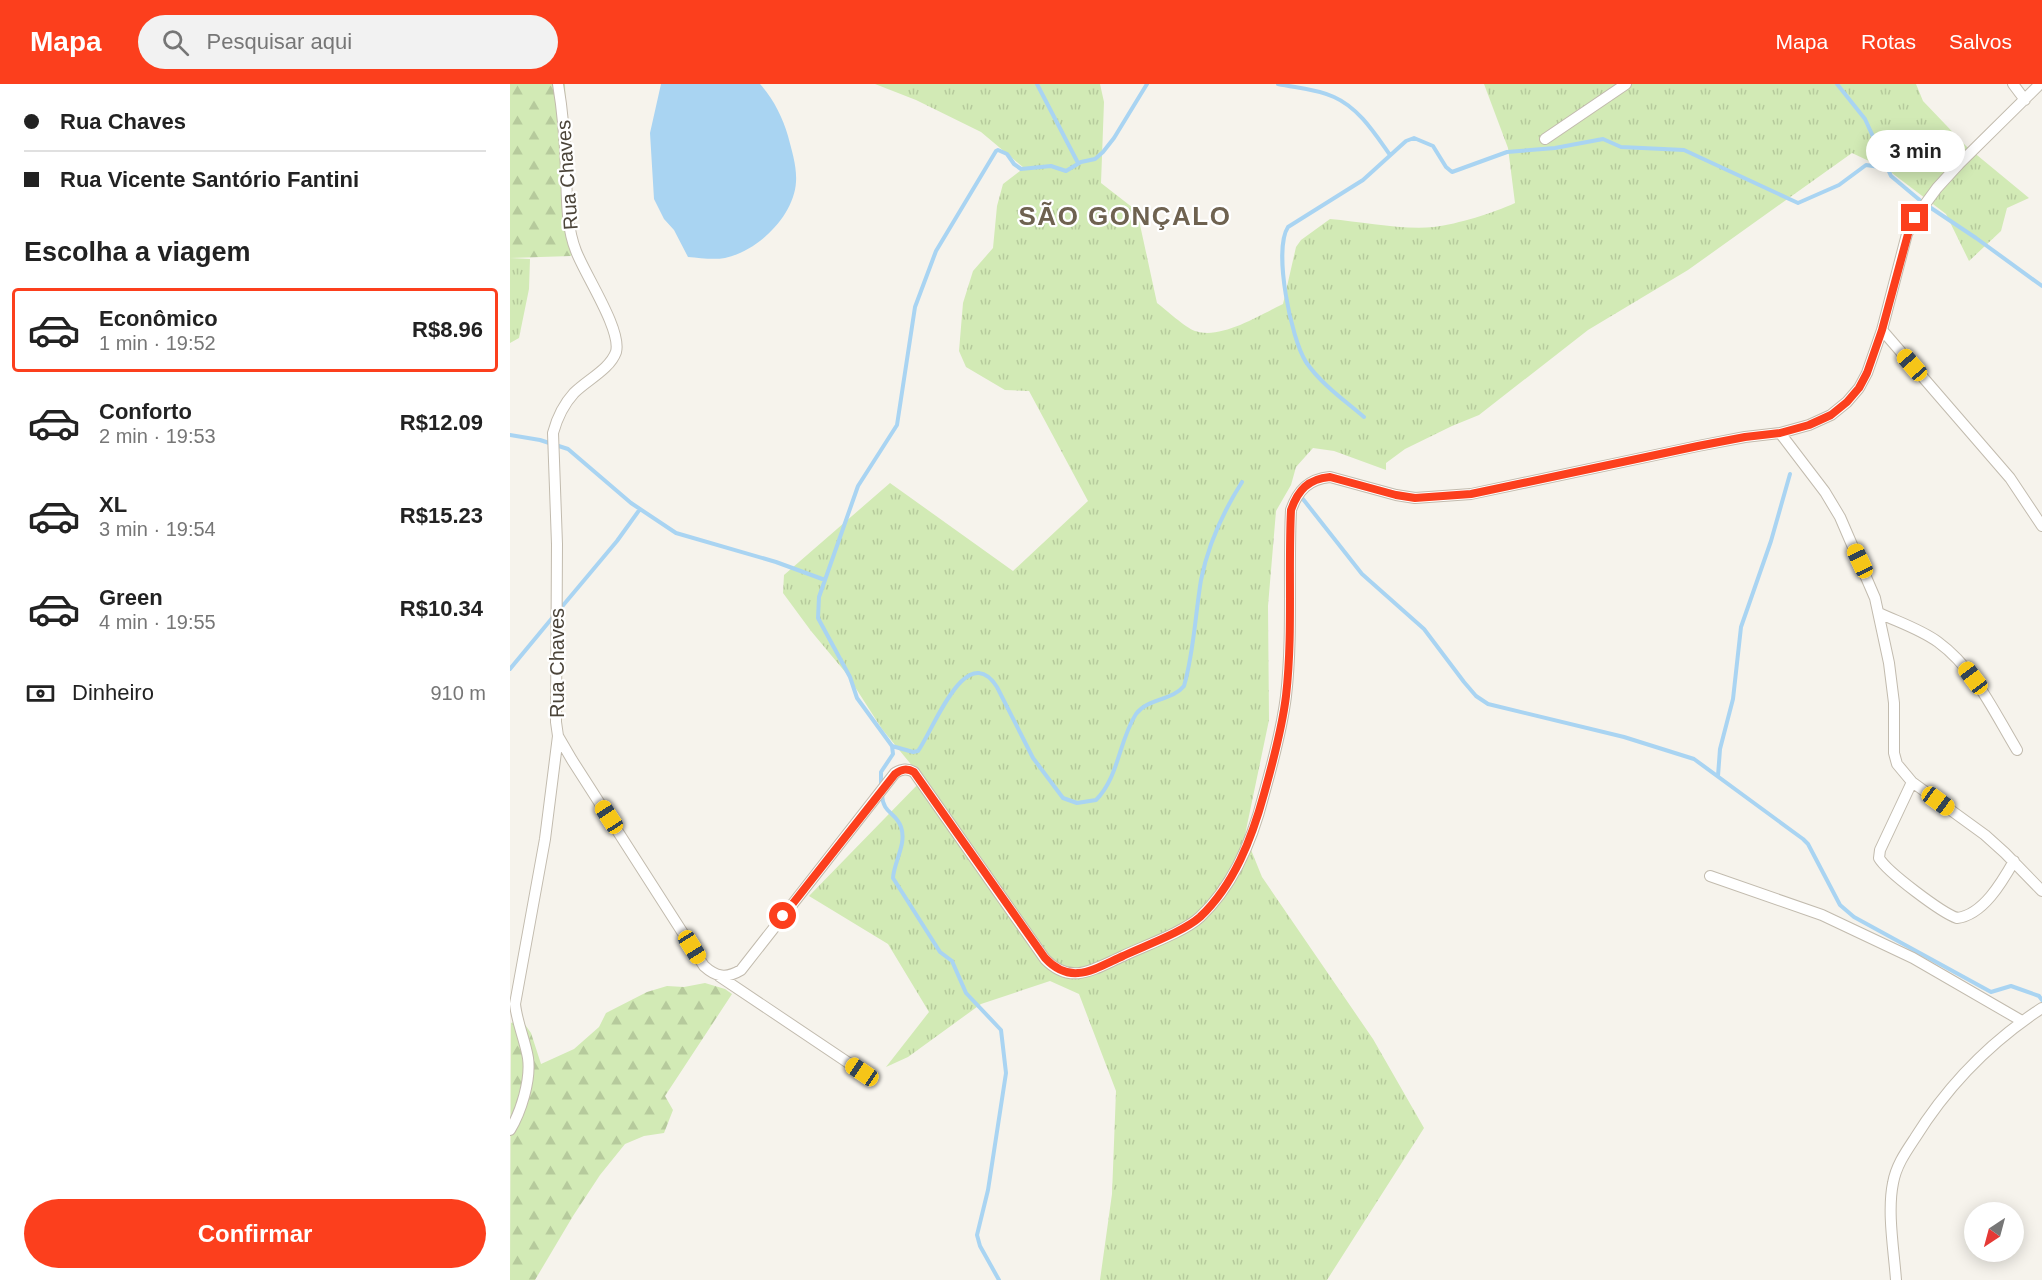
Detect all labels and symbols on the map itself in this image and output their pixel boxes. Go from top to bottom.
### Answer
street label: Rua Chaves [552,119,582,231]
callout: 3 min [1866,131,1964,173]
district label: SÃO GONÇALO [1019,201,1231,231]
route end [1901,204,1928,231]
car [1893,346,1931,384]
car [1844,541,1876,581]
street label: Rua Chaves [546,608,568,718]
car [1955,658,1991,698]
car [1918,783,1958,819]
car [592,797,626,837]
route start [769,902,796,929]
car [675,927,709,967]
car [842,1054,882,1090]
north arrow [1964,1202,2024,1262]

